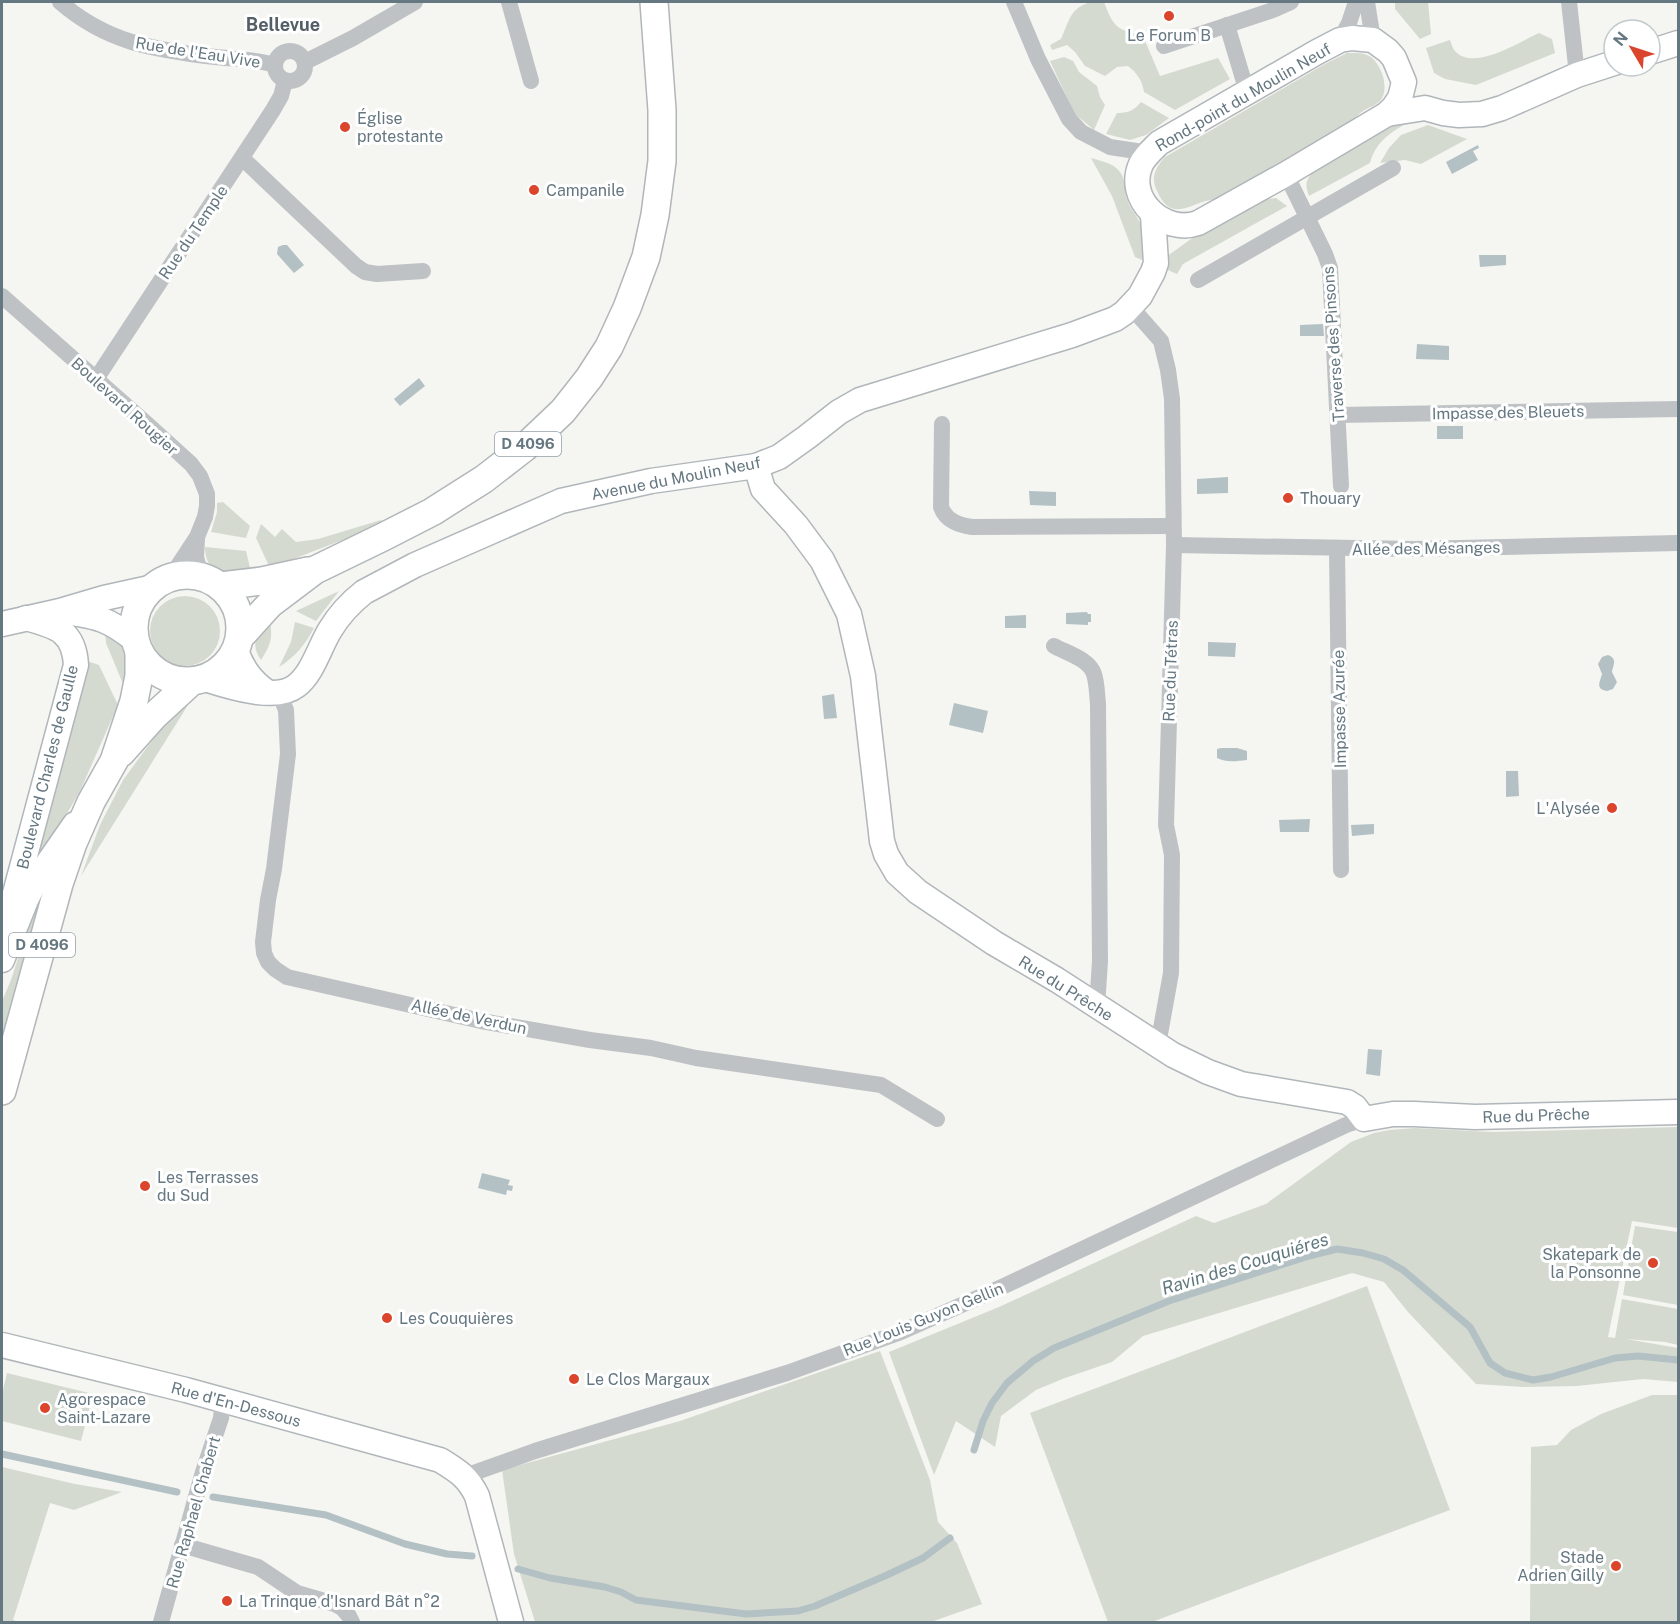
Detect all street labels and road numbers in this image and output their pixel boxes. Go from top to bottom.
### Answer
street label: Rue de l'Eau Vive [134,33,262,72]
street label: Rond-point du Moulin Neuf [1152,39,1334,156]
street label: Rue du Temple [155,182,232,283]
street label: Traverse des Pinsons [1319,266,1348,422]
street label: Boulevard Rougier [67,354,182,459]
street label: Impasse des Bleuets [1432,402,1584,423]
road number: D 4096 [495,432,561,456]
street label: Avenue du Moulin Neuf [590,453,762,504]
street label: Allée des Mésanges [1352,538,1501,559]
street label: Rue du Tétras [1159,620,1182,722]
street label: Impasse Azurée [1329,650,1350,768]
street label: Boulevard Charles de Gaulle [13,663,82,871]
road number: D 4096 [9,933,75,957]
street label: Rue du Prêche [1015,952,1116,1025]
street label: Allée de Verdun [409,995,528,1038]
street label: Rue du Prêche [1482,1104,1590,1127]
street label: Rue Louis Guyon Gellin [840,1279,1006,1360]
street label: Rue d'En-Dessous [169,1378,303,1431]
street label: Rue Raphael Chabert [163,1434,224,1591]

